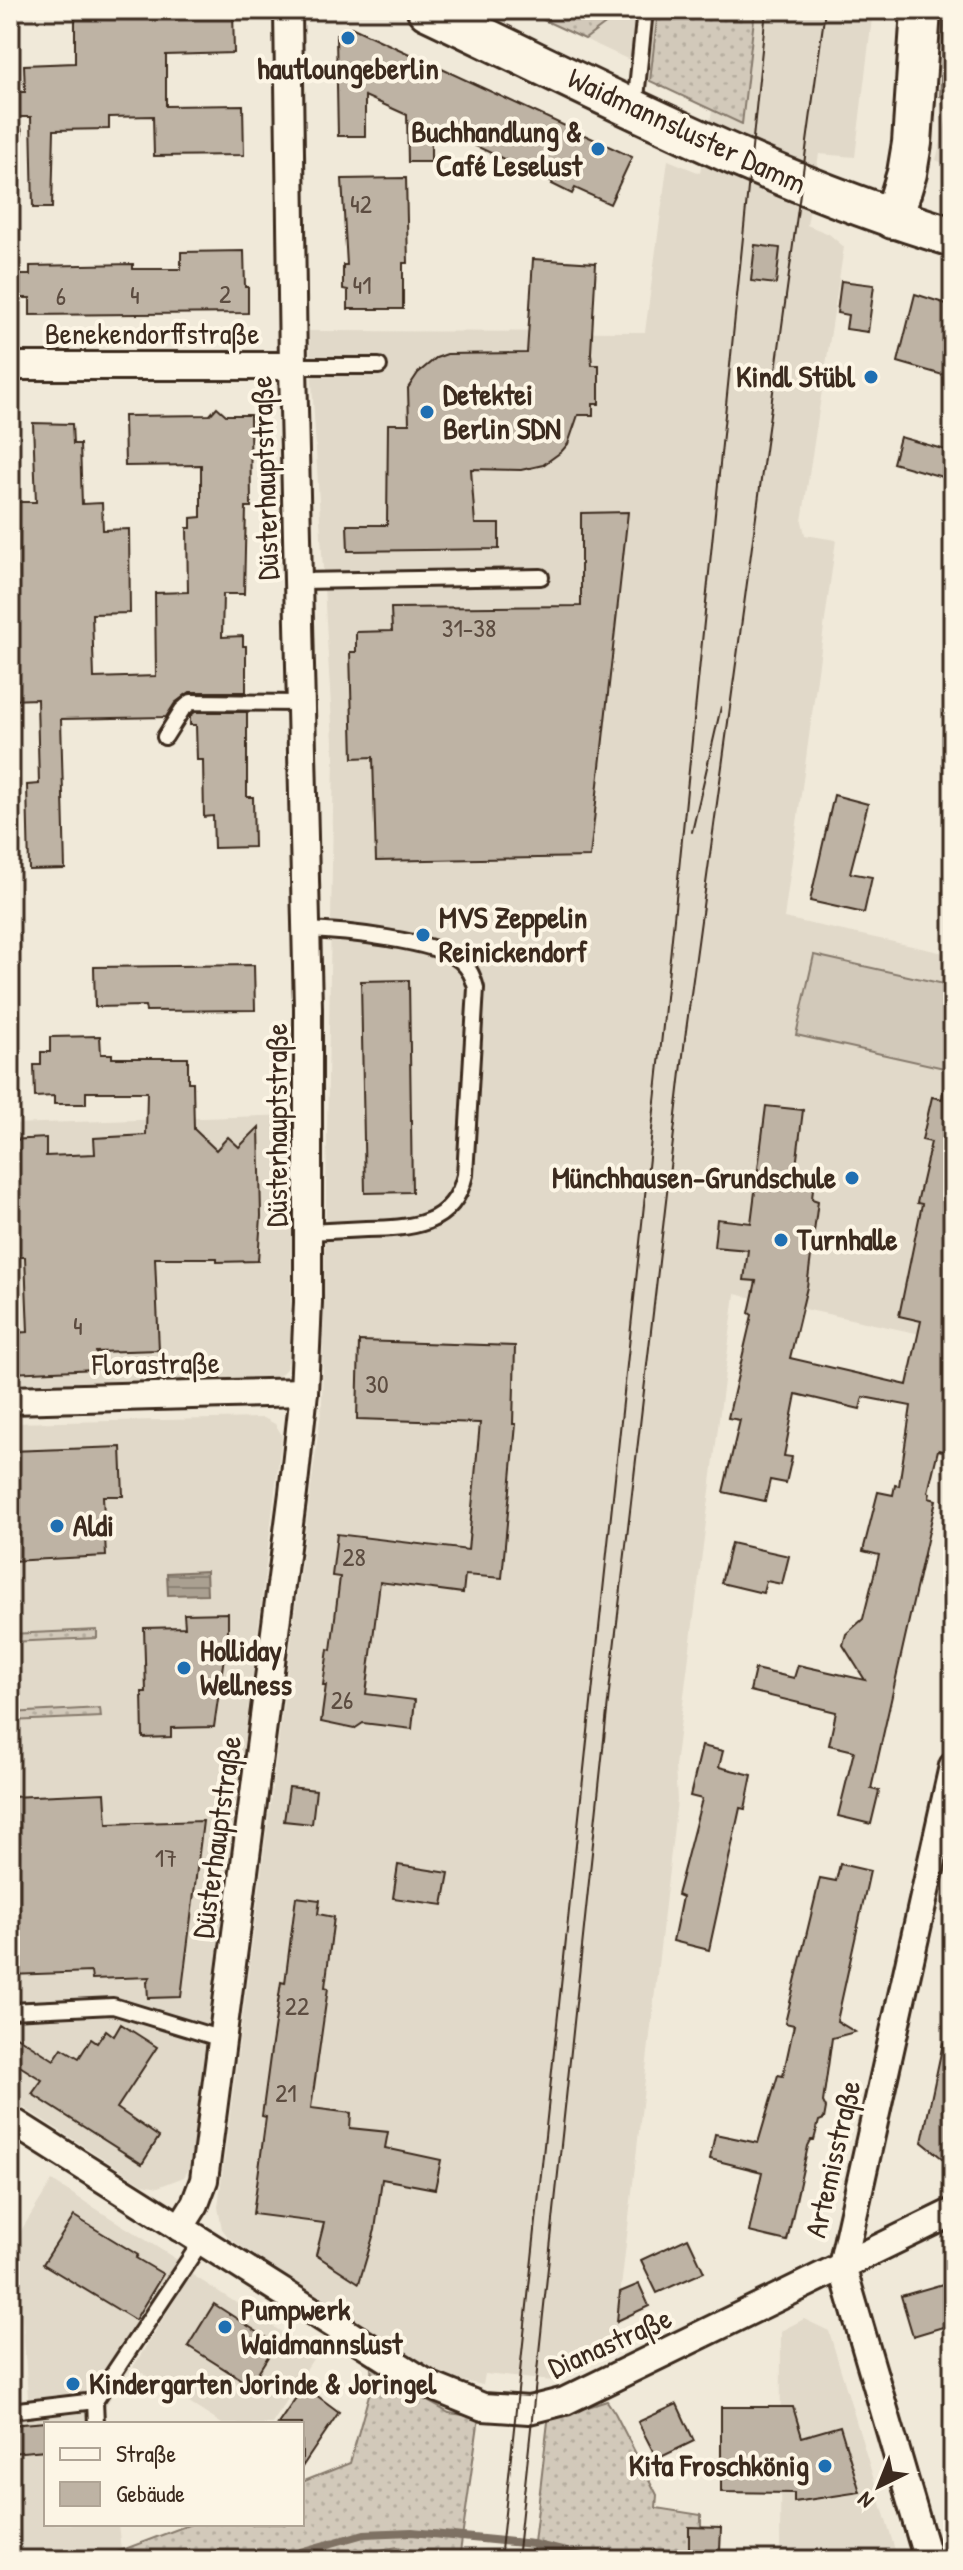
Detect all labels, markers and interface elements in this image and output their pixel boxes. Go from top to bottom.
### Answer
marker: hautloungeberlin [339,29,357,47]
place label: hautloungeberlin [257,48,439,89]
street label: Waidmannsluster Damm [562,57,813,203]
place label: Buchhandlung & Café Leselust [411,111,584,185]
marker: Buchhandlung & Café Leselust [589,140,607,158]
house number: 42 [350,186,372,221]
house number: 41 [352,267,372,302]
house number: 2 [219,276,231,311]
house number: 4 [130,277,140,312]
house number: 6 [56,278,66,313]
street label: Benekendorffstraße [45,313,259,353]
place label: Kindl Stübl [736,356,856,396]
marker: Kindl Stübl [862,368,880,386]
place label: Detektei Berlin SDN [443,374,561,448]
street label: Düsterhauptstraße [240,375,288,581]
marker: Detektei Berlin SDN [418,403,436,421]
house number: 31-38 [442,610,496,645]
place label: MVS Zeppelin Reinickendorf [439,897,588,971]
marker: MVS Zeppelin Reinickendorf [414,926,432,944]
street label: Düsterhauptstraße [256,1023,296,1227]
place label: Münchhausen-Grundschule [552,1157,836,1197]
marker: Münchhausen-Grundschule [843,1169,861,1187]
place label: Turnhalle [796,1219,897,1259]
marker: Turnhalle [772,1231,790,1249]
house number: 4 [73,1308,83,1343]
street label: Florastraße [91,1342,220,1384]
house number: 30 [365,1366,389,1401]
place label: Aldi [73,1505,114,1545]
marker: Aldi [48,1517,66,1535]
house number: 28 [342,1539,366,1574]
place label: Holliday Wellness [200,1630,292,1704]
marker: Holliday Wellness [175,1659,193,1677]
house number: 26 [331,1682,353,1717]
street label: Düsterhauptstraße [182,1733,250,1941]
house number: 17 [155,1840,177,1875]
house number: 22 [285,1988,309,2023]
house number: 21 [275,2075,297,2110]
street label: Artemisstraße [795,2076,870,2241]
place label: Pumpwerk Waidmannslust [241,2289,404,2363]
street label: Dianastraße [542,2297,678,2387]
marker: Pumpwerk Waidmannslust [216,2318,234,2336]
place label: Kindergarten Jorinde & Joringel [89,2363,437,2404]
marker: Kindergarten Jorinde & Joringel [64,2375,82,2393]
legend [44,2422,304,2526]
text: Straße [116,2437,177,2469]
place label: Kita Froschkönig [629,2445,809,2486]
north arrow [839,2446,919,2526]
marker: Kita Froschkönig [816,2457,834,2475]
text: Gebäude [116,2477,185,2509]
text: N [851,2485,880,2516]

